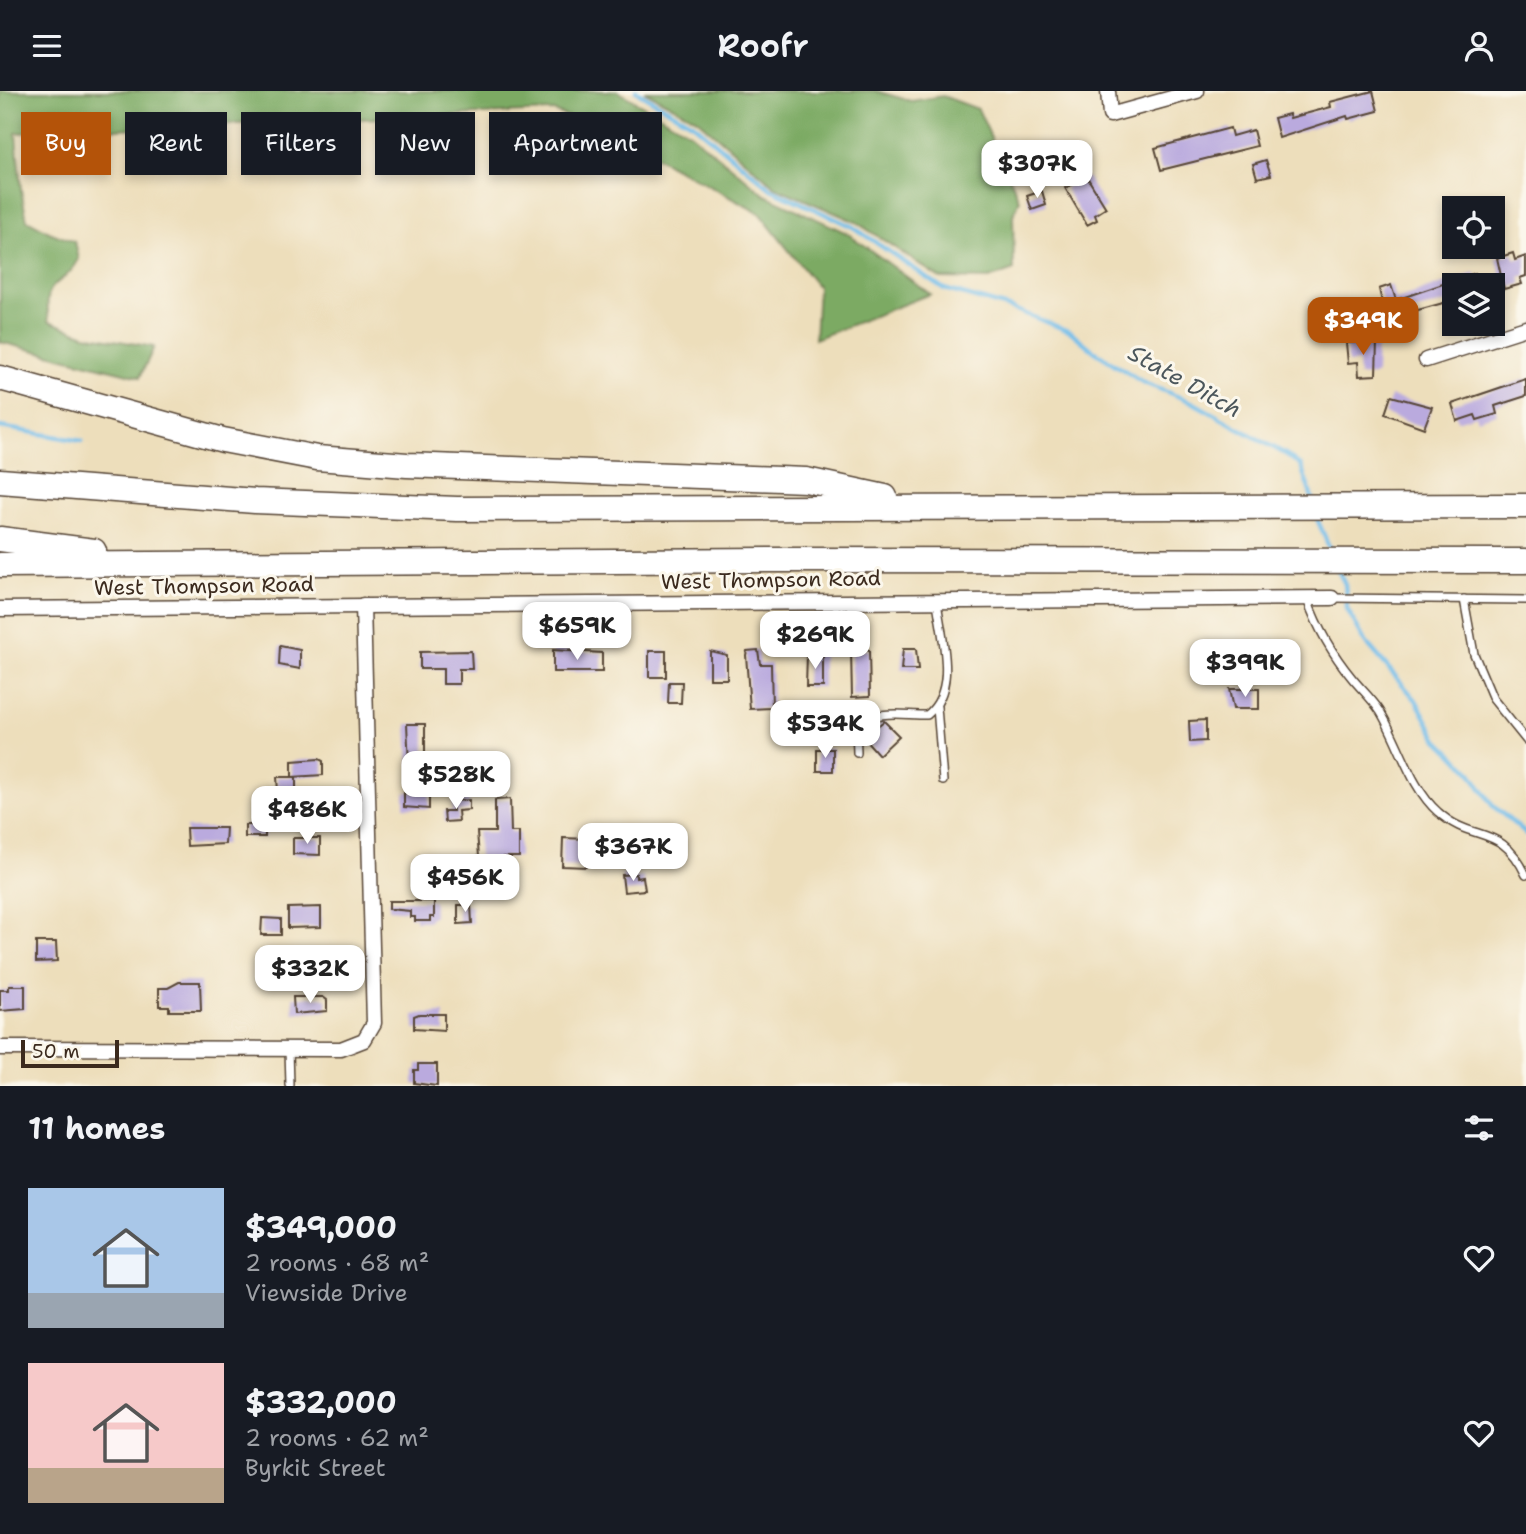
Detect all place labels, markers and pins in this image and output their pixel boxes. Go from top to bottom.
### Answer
pin: $307K [988,141,1086,200]
pin: $349K [1314,297,1412,357]
pin: $659K [528,603,626,662]
pin: $269K [766,611,864,671]
pin: $399K [1196,639,1294,699]
pin: $534K [776,701,874,760]
pin: $528K [407,751,505,811]
pin: $486K [258,787,356,846]
pin: $367K [584,823,682,883]
pin: $456K [416,855,514,914]
pin: $332K [261,946,359,1005]

